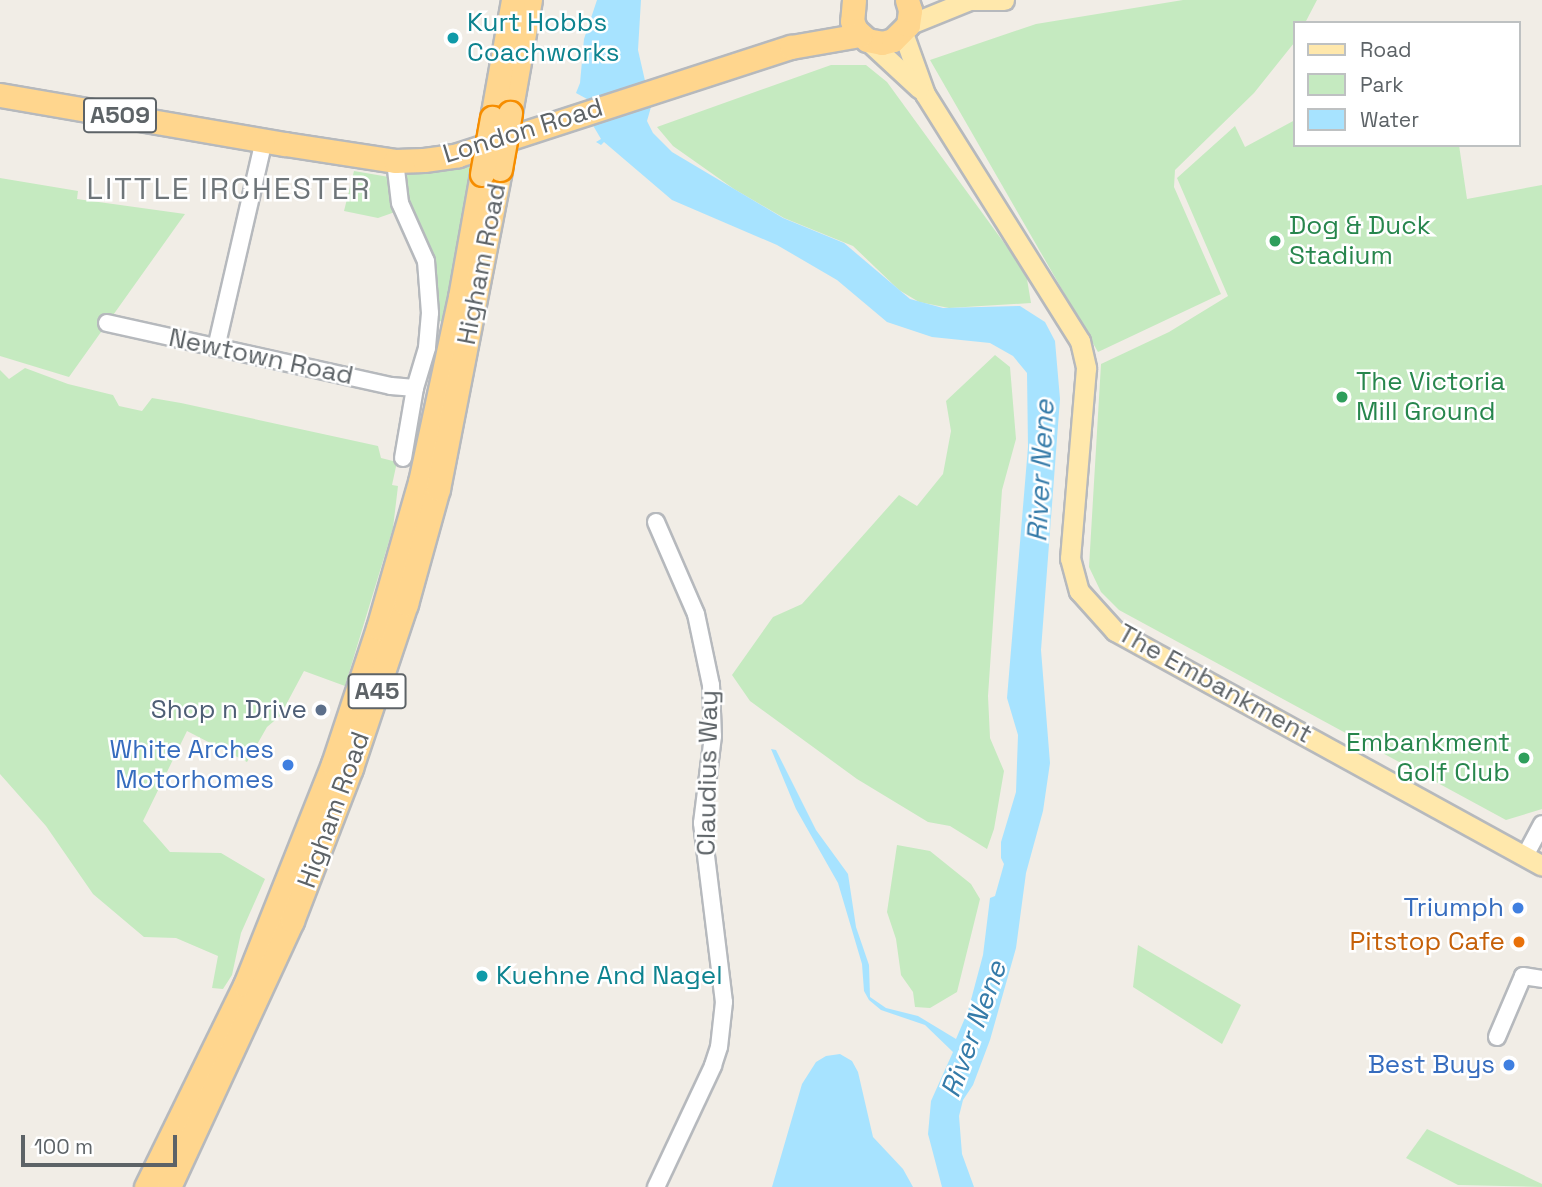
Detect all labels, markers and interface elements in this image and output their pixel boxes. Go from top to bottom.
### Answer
place label: Kurt Hobbs Coachworks [467,7,620,68]
legend [1294,21,1521,147]
marker: Kurt Hobbs Coachworks [445,30,461,46]
text: Road [1360,36,1412,63]
text: Park [1360,71,1404,98]
street label: London Road [439,92,607,170]
road number: A509 [82,94,158,135]
text: Water [1360,106,1419,133]
district label: LITTLE IRCHESTER [89,171,369,207]
street label: Higham Road [451,181,513,347]
place label: Dog & Duck Stadium [1289,210,1431,272]
marker: Dog & Duck Stadium [1267,233,1283,249]
street label: Newtown Road [166,322,356,392]
place label: The Victoria Mill Ground [1356,366,1505,428]
marker: The Victoria Mill Ground [1334,389,1350,405]
water label: River Nene [1019,399,1061,543]
street label: The Embankment [1112,618,1318,750]
road number: A45 [347,670,407,712]
street label: Claudius Way [691,690,725,856]
place label: Shop n Drive [151,694,307,726]
marker: Shop n Drive [313,702,329,718]
place label: Embankment Golf Club [1346,727,1510,788]
street label: Higham Road [291,728,377,892]
place label: White Arches Motorhomes [109,734,274,796]
marker: Embankment Golf Club [1516,750,1532,766]
marker: White Arches Motorhomes [280,757,296,773]
place label: Triumph [1404,892,1504,924]
marker: Triumph [1510,900,1526,916]
place label: Pitstop Cafe [1350,926,1505,958]
marker: Pitstop Cafe [1511,934,1527,950]
water label: River Nene [933,956,1013,1102]
place label: Kuehne And Nagel [496,960,723,992]
marker: Kuehne And Nagel [474,968,490,984]
place label: Best Buys [1368,1049,1495,1081]
marker: Best Buys [1501,1057,1517,1073]
scale bar [24,1120,180,1164]
text: 100 m [34,1133,93,1160]

